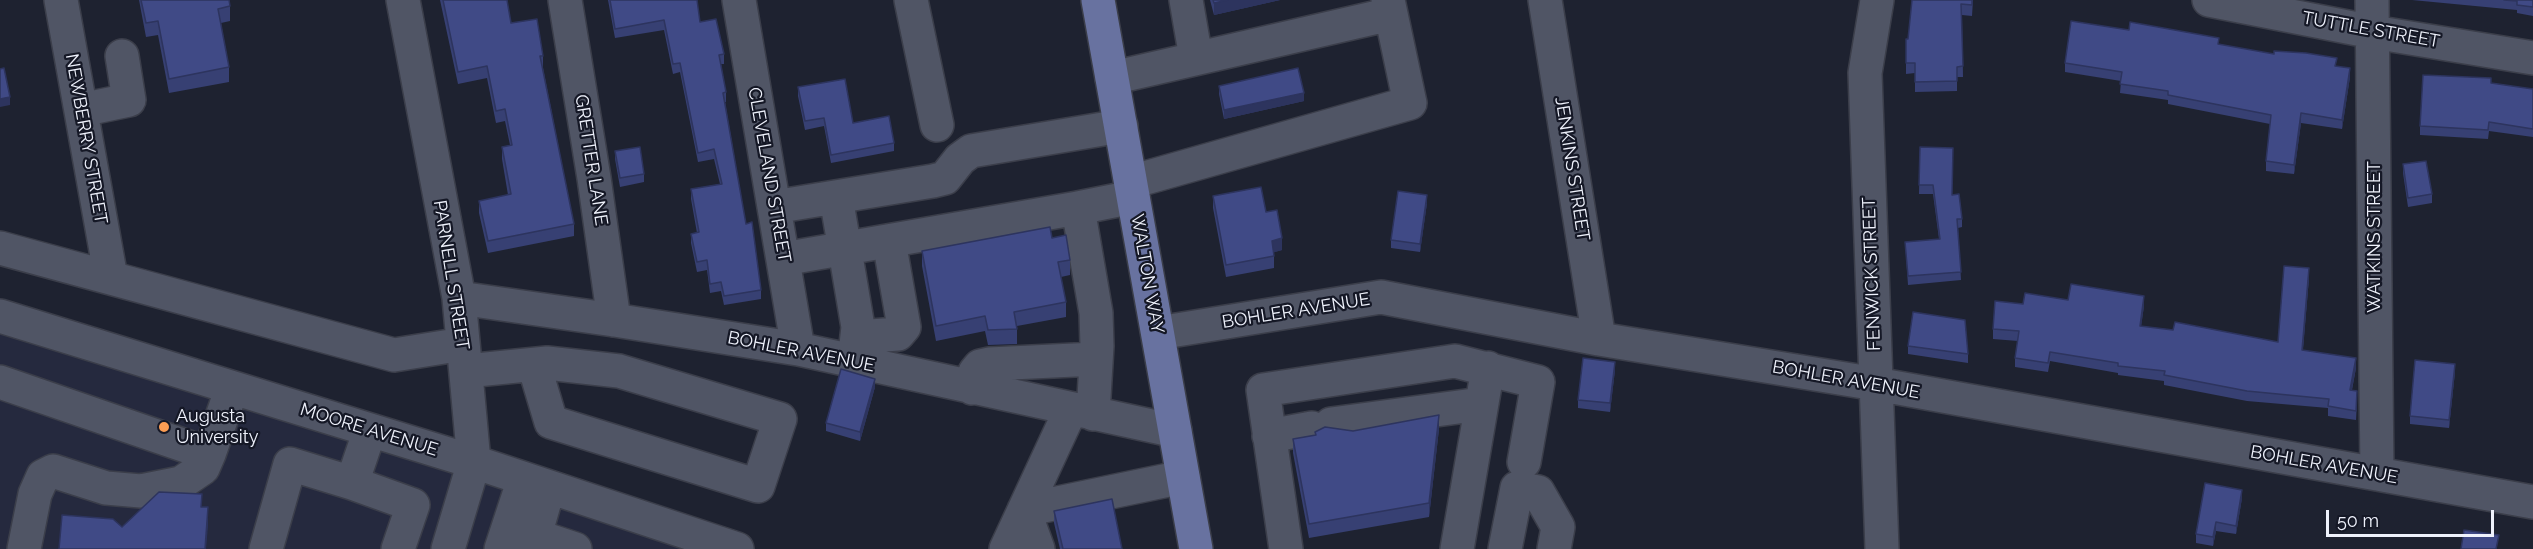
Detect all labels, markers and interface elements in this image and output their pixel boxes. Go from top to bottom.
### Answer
street label: TUTTLE STREET [2301,7,2441,53]
street label: NEWBERRY STREET [60,52,112,226]
street label: CLEVELAND STREET [743,86,795,264]
street label: GRETTER LANE [570,93,612,227]
street label: JENKINS STREET [1550,95,1594,243]
street label: WATKINS STREET [2364,161,2386,313]
street label: FENWICK STREET [1859,197,1885,351]
street label: PARNELL STREET [429,199,473,351]
street label: WALTON WAY [1126,212,1168,336]
street label: BOHLER AVENUE [1221,289,1371,333]
street label: BOHLER AVENUE [726,327,876,377]
street label: BOHLER AVENUE [1771,356,1921,404]
street label: MOORE AVENUE [298,399,440,461]
place label: Augusta University [176,406,258,448]
marker: Augusta University [157,420,171,434]
street label: BOHLER AVENUE [2249,441,2399,489]
scale bar [2329,498,2497,536]
text: 50 m [2337,510,2379,531]

